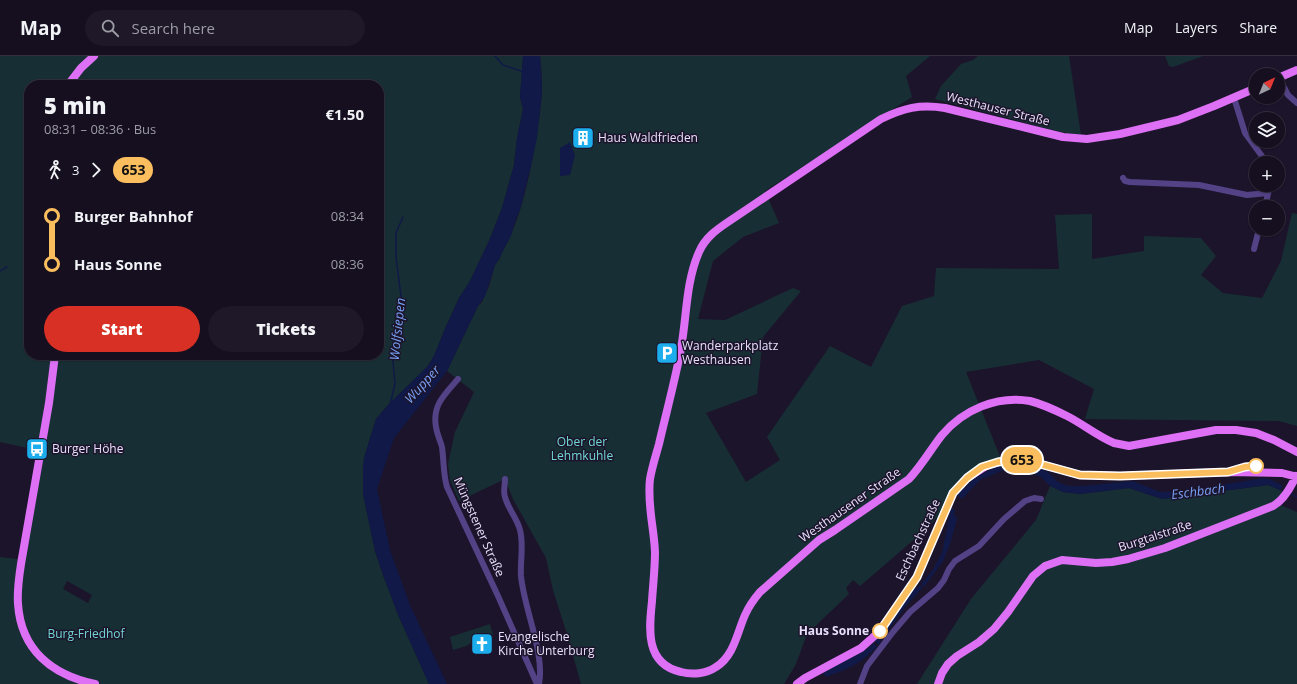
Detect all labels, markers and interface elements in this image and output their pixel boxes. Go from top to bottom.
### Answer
search box [85,10,365,46]
text: Map [20,15,61,41]
icon: search [99,17,121,39]
text: Search here [131,18,215,38]
text: Map [1124,18,1153,37]
text: Layers [1175,18,1217,37]
text: Share [1239,18,1277,37]
north arrow [1249,68,1285,104]
map controls [1249,68,1285,236]
street label: Westhauser Straße [944,87,1052,130]
text: 5 min [44,90,107,120]
text: €1.50 [325,104,364,124]
button: layers [1249,112,1285,148]
text: 08:31 – 08:36 · Bus [44,120,156,138]
building icon: Haus Waldfrieden [570,125,596,151]
place label: Haus Waldfrieden [598,129,698,146]
button: + [1249,156,1285,192]
icon: walk [44,159,66,181]
icon: forward [85,159,107,181]
text: 653 [121,160,145,179]
text: 3 [72,161,79,179]
button: − [1249,200,1285,236]
text: Burger Bahnhof [74,206,193,226]
text: 08:34 [331,207,364,225]
text: Haus Sonne [74,254,162,274]
text: 08:36 [331,255,364,273]
water label: Wolfsiepen [385,297,409,361]
button: Start [44,306,200,352]
button: Tickets [208,306,364,352]
place label: Wanderparkplatz Westhausen [682,337,779,368]
parking icon: Wanderparkplatz Westhausen [654,340,680,366]
water label: Wupper [400,361,444,407]
park label: Ober der Lehmkuhle [551,433,613,464]
bus stop icon: Burger Höhe [24,436,50,462]
place label: Burger Höhe [52,440,124,457]
line badge: 653 [999,447,1045,473]
text: 653 [1010,450,1034,469]
unlabelled marker [1248,458,1264,474]
street label: Westhausener Straße [796,463,904,546]
street label: Müngstener Straße [450,474,509,580]
water label: Eschbach [1170,479,1226,503]
street label: Eschbachstraße [891,496,944,583]
street label: Burgtalstraße [1116,516,1194,555]
place label: Haus Sonne [799,622,869,639]
marker: Haus Sonne [872,623,888,639]
park label: Burg-Friedhof [47,625,126,642]
place label: Evangelische Kirche Unterburg [498,628,595,659]
church icon: Evangelische Kirche Unterburg [469,631,495,657]

